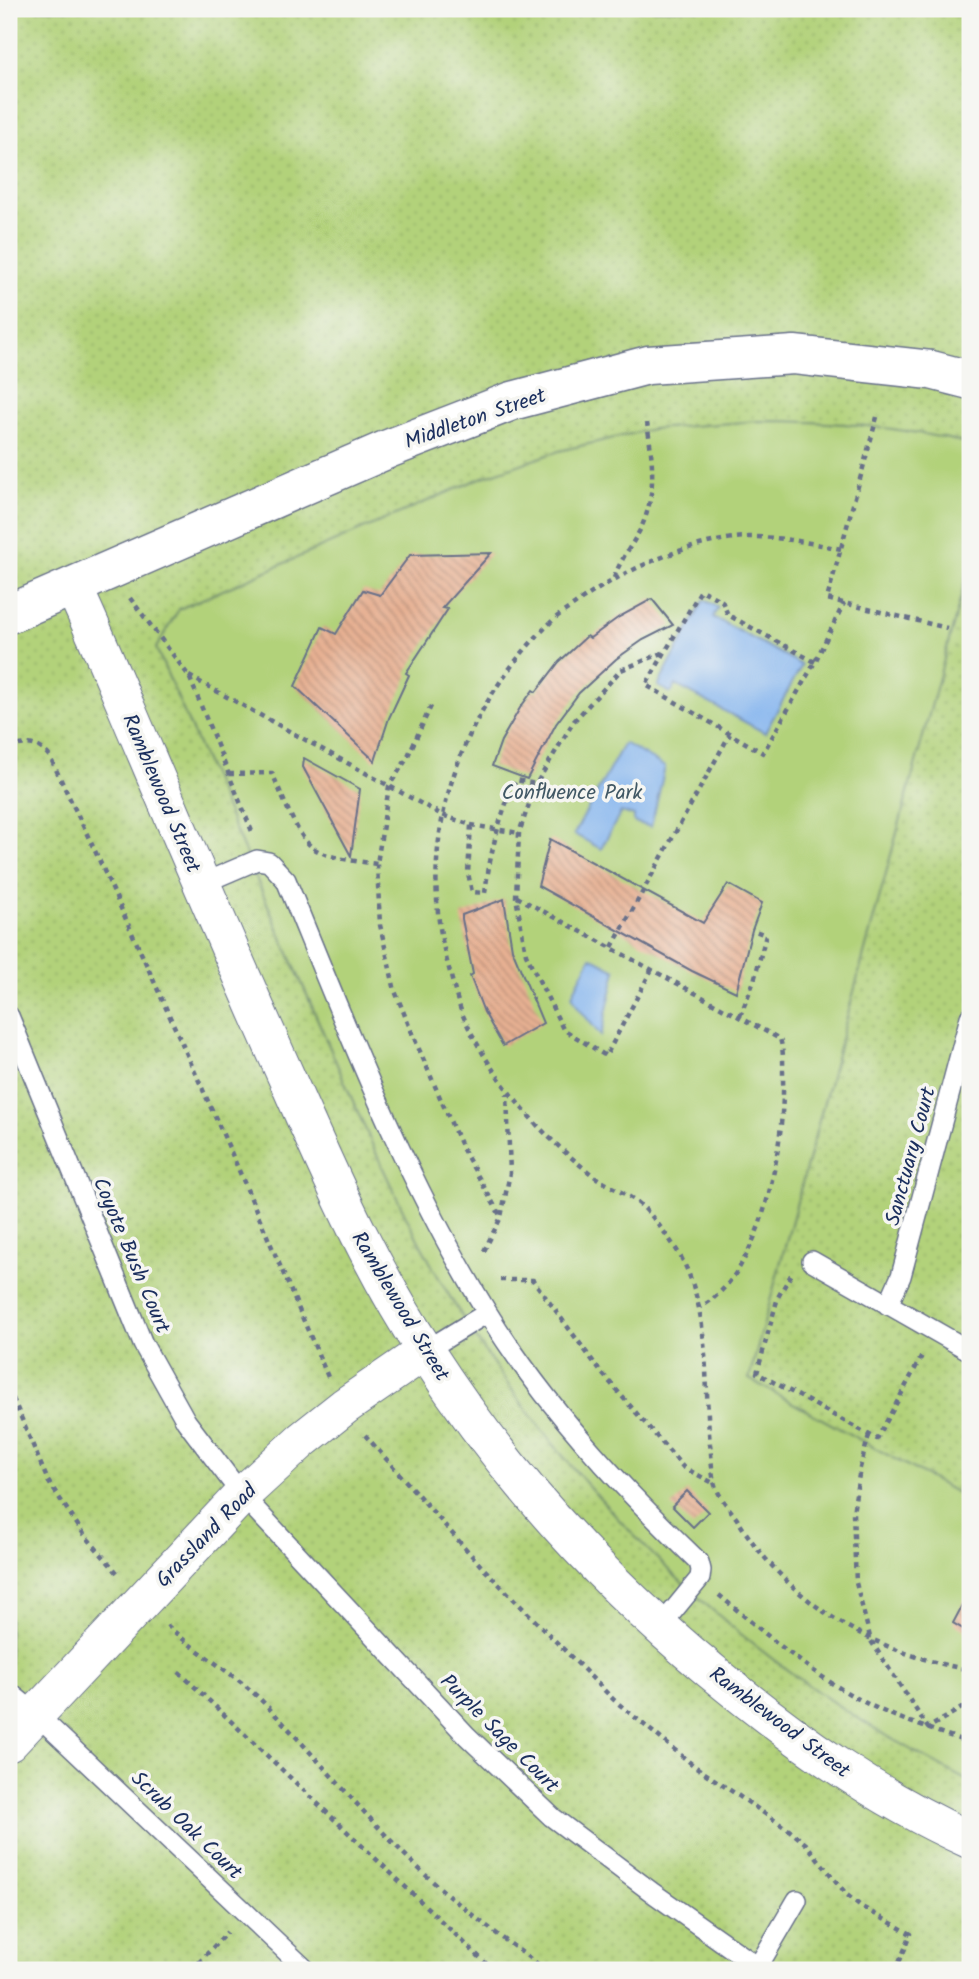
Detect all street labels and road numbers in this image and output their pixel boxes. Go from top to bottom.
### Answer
street label: Middleton Street [400,380,551,459]
street label: Ramblewood Street [112,709,209,879]
street label: Sanctuary Court [877,1083,946,1229]
street label: Coyote Bush Court [83,1172,179,1340]
street label: Ramblewood Street [342,1226,458,1389]
street label: Grassland Road [148,1476,266,1596]
street label: Ramblewood Street [701,1659,858,1788]
street label: Purple Sage Court [432,1667,567,1802]
street label: Scrub Oak Court [122,1764,250,1889]

